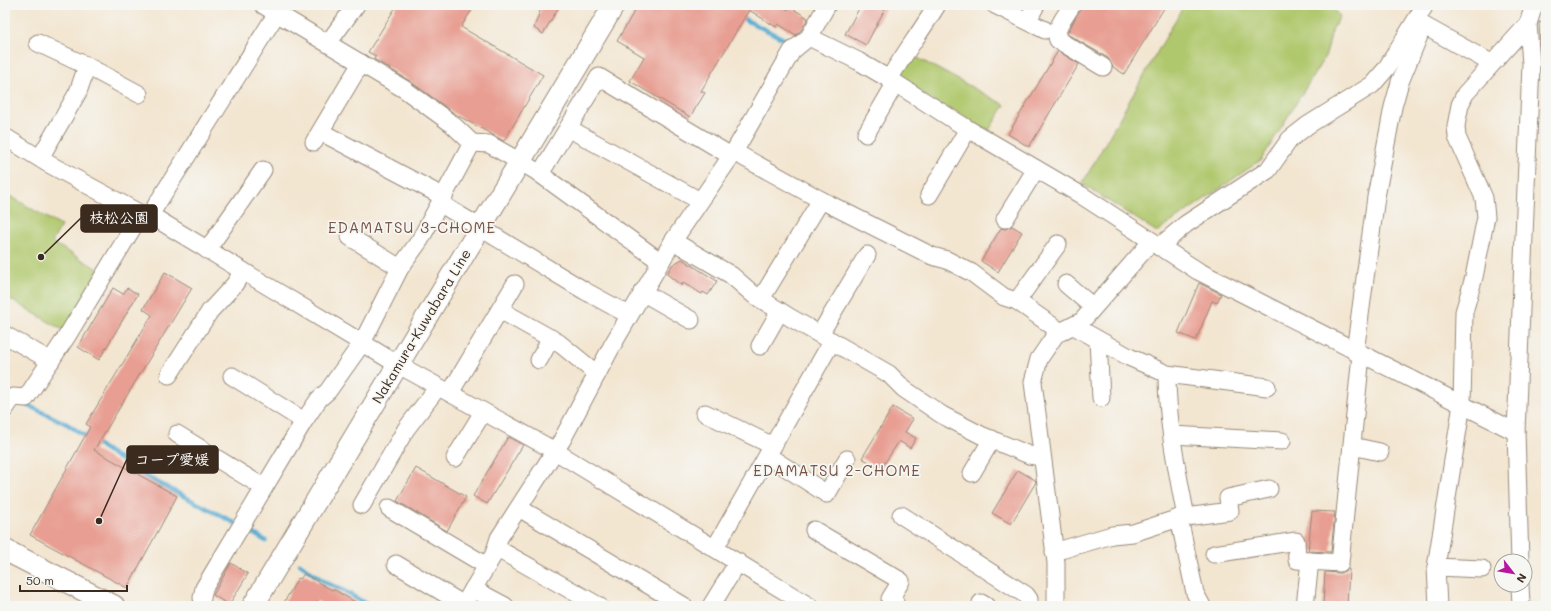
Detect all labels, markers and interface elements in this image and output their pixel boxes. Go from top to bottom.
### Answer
callout: 枝松公園 [81,205,157,232]
text: 枝松公園 [89,207,149,227]
district label: EDAMATSU 3-CHOME [328,217,496,237]
street label: Nakamura-Kuwabara Line [367,245,475,407]
callout: コープ愛媛 [127,446,218,473]
text: コープ愛媛 [135,449,209,469]
district label: EDAMATSU 2-CHOME [753,460,921,480]
north arrow [1493,553,1533,593]
scale bar [20,567,127,593]
text: N [1513,571,1531,586]
text: 50 m [26,572,54,588]

